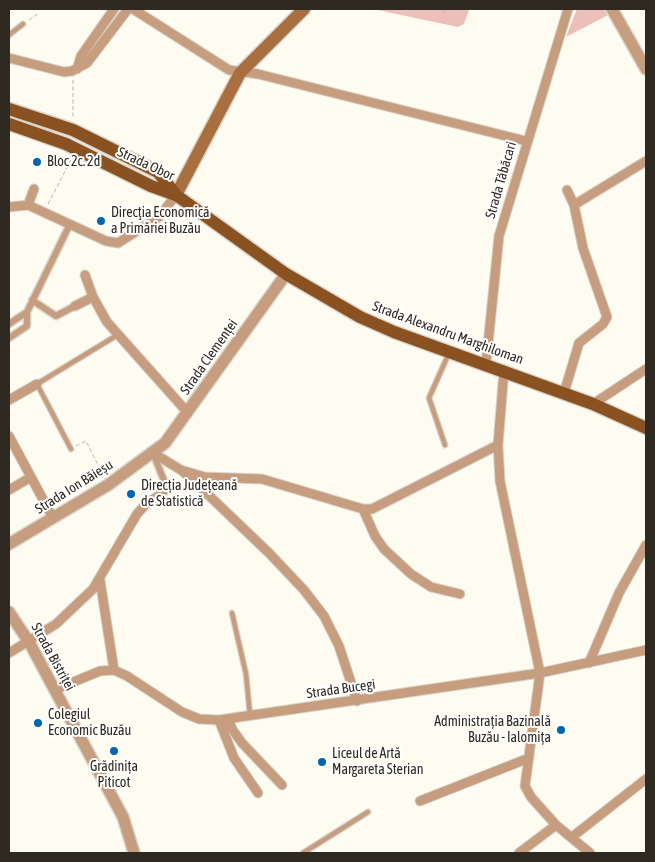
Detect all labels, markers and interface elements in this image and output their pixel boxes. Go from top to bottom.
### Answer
street label: Strada Tăbăcari [482,140,520,220]
street label: Strada Obor [115,144,177,184]
place label: Bloc 2c. 2d [47,154,100,170]
marker: Bloc 2c. 2d [31,156,43,168]
place label: Direcţia Economică a Primăriei Buzău [111,205,209,238]
marker: Direcţia Economică a Primăriei Buzău [95,215,107,227]
street label: Strada Alexandru Marghiloman [370,298,526,368]
street label: Strada Clemenței [177,316,241,398]
street label: Strada Ion Băieșu [32,456,116,518]
place label: Direcția Județeană de Statistică [141,478,238,511]
marker: Direcția Județeană de Statistică [125,488,137,500]
street label: Strada Bistriței [27,620,79,694]
street label: Strada Bucegi [305,676,377,702]
place label: Colegiul Economic Buzău [48,707,131,740]
place label: Administrația Bazinală Buzău - Ialomița [434,714,551,746]
marker: Colegiul Economic Buzău [32,717,44,729]
marker: Administrația Bazinală Buzău - Ialomița [555,724,567,736]
marker: Grădinița Piticot [108,745,120,757]
place label: Liceul de Artă Margareta Sterian [332,746,424,779]
marker: Liceul de Artă Margareta Sterian [316,756,328,768]
place label: Grădinița Piticot [90,759,138,792]

